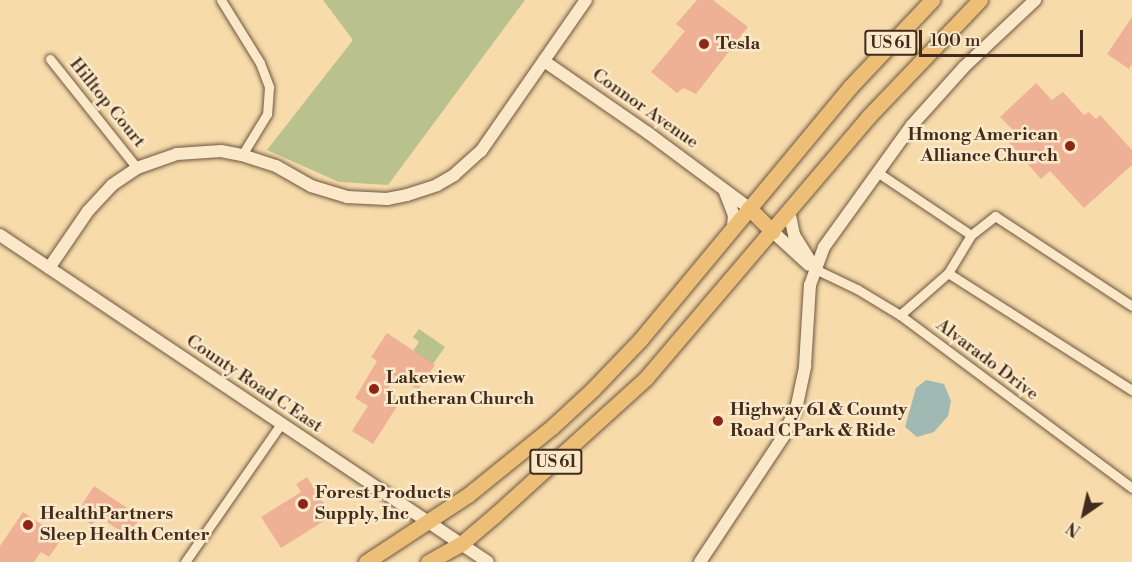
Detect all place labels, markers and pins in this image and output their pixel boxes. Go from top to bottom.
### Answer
place label: Tesla [716,33,760,55]
marker: Tesla [697,37,711,51]
place label: Hmong American Alliance Church [908,125,1058,168]
marker: Hmong American Alliance Church [1063,139,1077,153]
place label: Lakeview Lutheran Church [386,368,534,410]
marker: Lakeview Lutheran Church [367,382,381,396]
place label: Highway 61 & County Road C Park & Ride [730,400,907,442]
marker: Highway 61 & County Road C Park & Ride [711,414,725,428]
place label: Forest Products Supply, Inc [315,483,451,526]
marker: Forest Products Supply, Inc [296,497,310,511]
place label: HealthPartners Sleep Health Center [40,504,210,546]
marker: HealthPartners Sleep Health Center [21,518,35,532]

